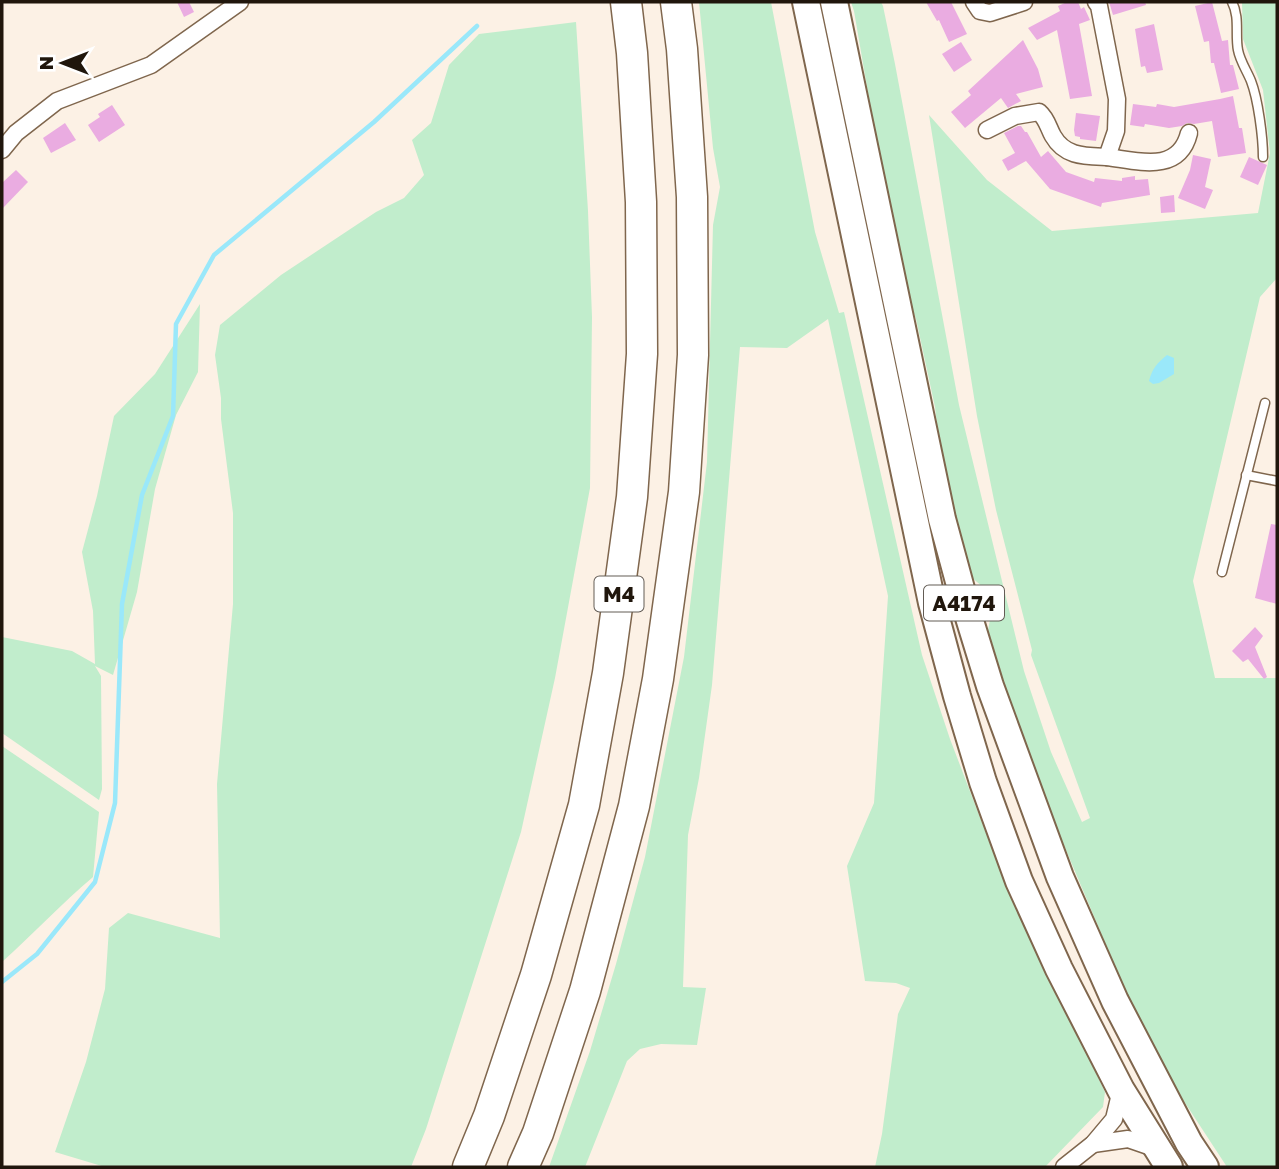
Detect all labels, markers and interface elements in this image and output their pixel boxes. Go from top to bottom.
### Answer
north arrow [28,28,98,98]
text: N [34,56,57,70]
road number: M4 [594,576,644,612]
road number: A4174 [924,586,1004,620]

